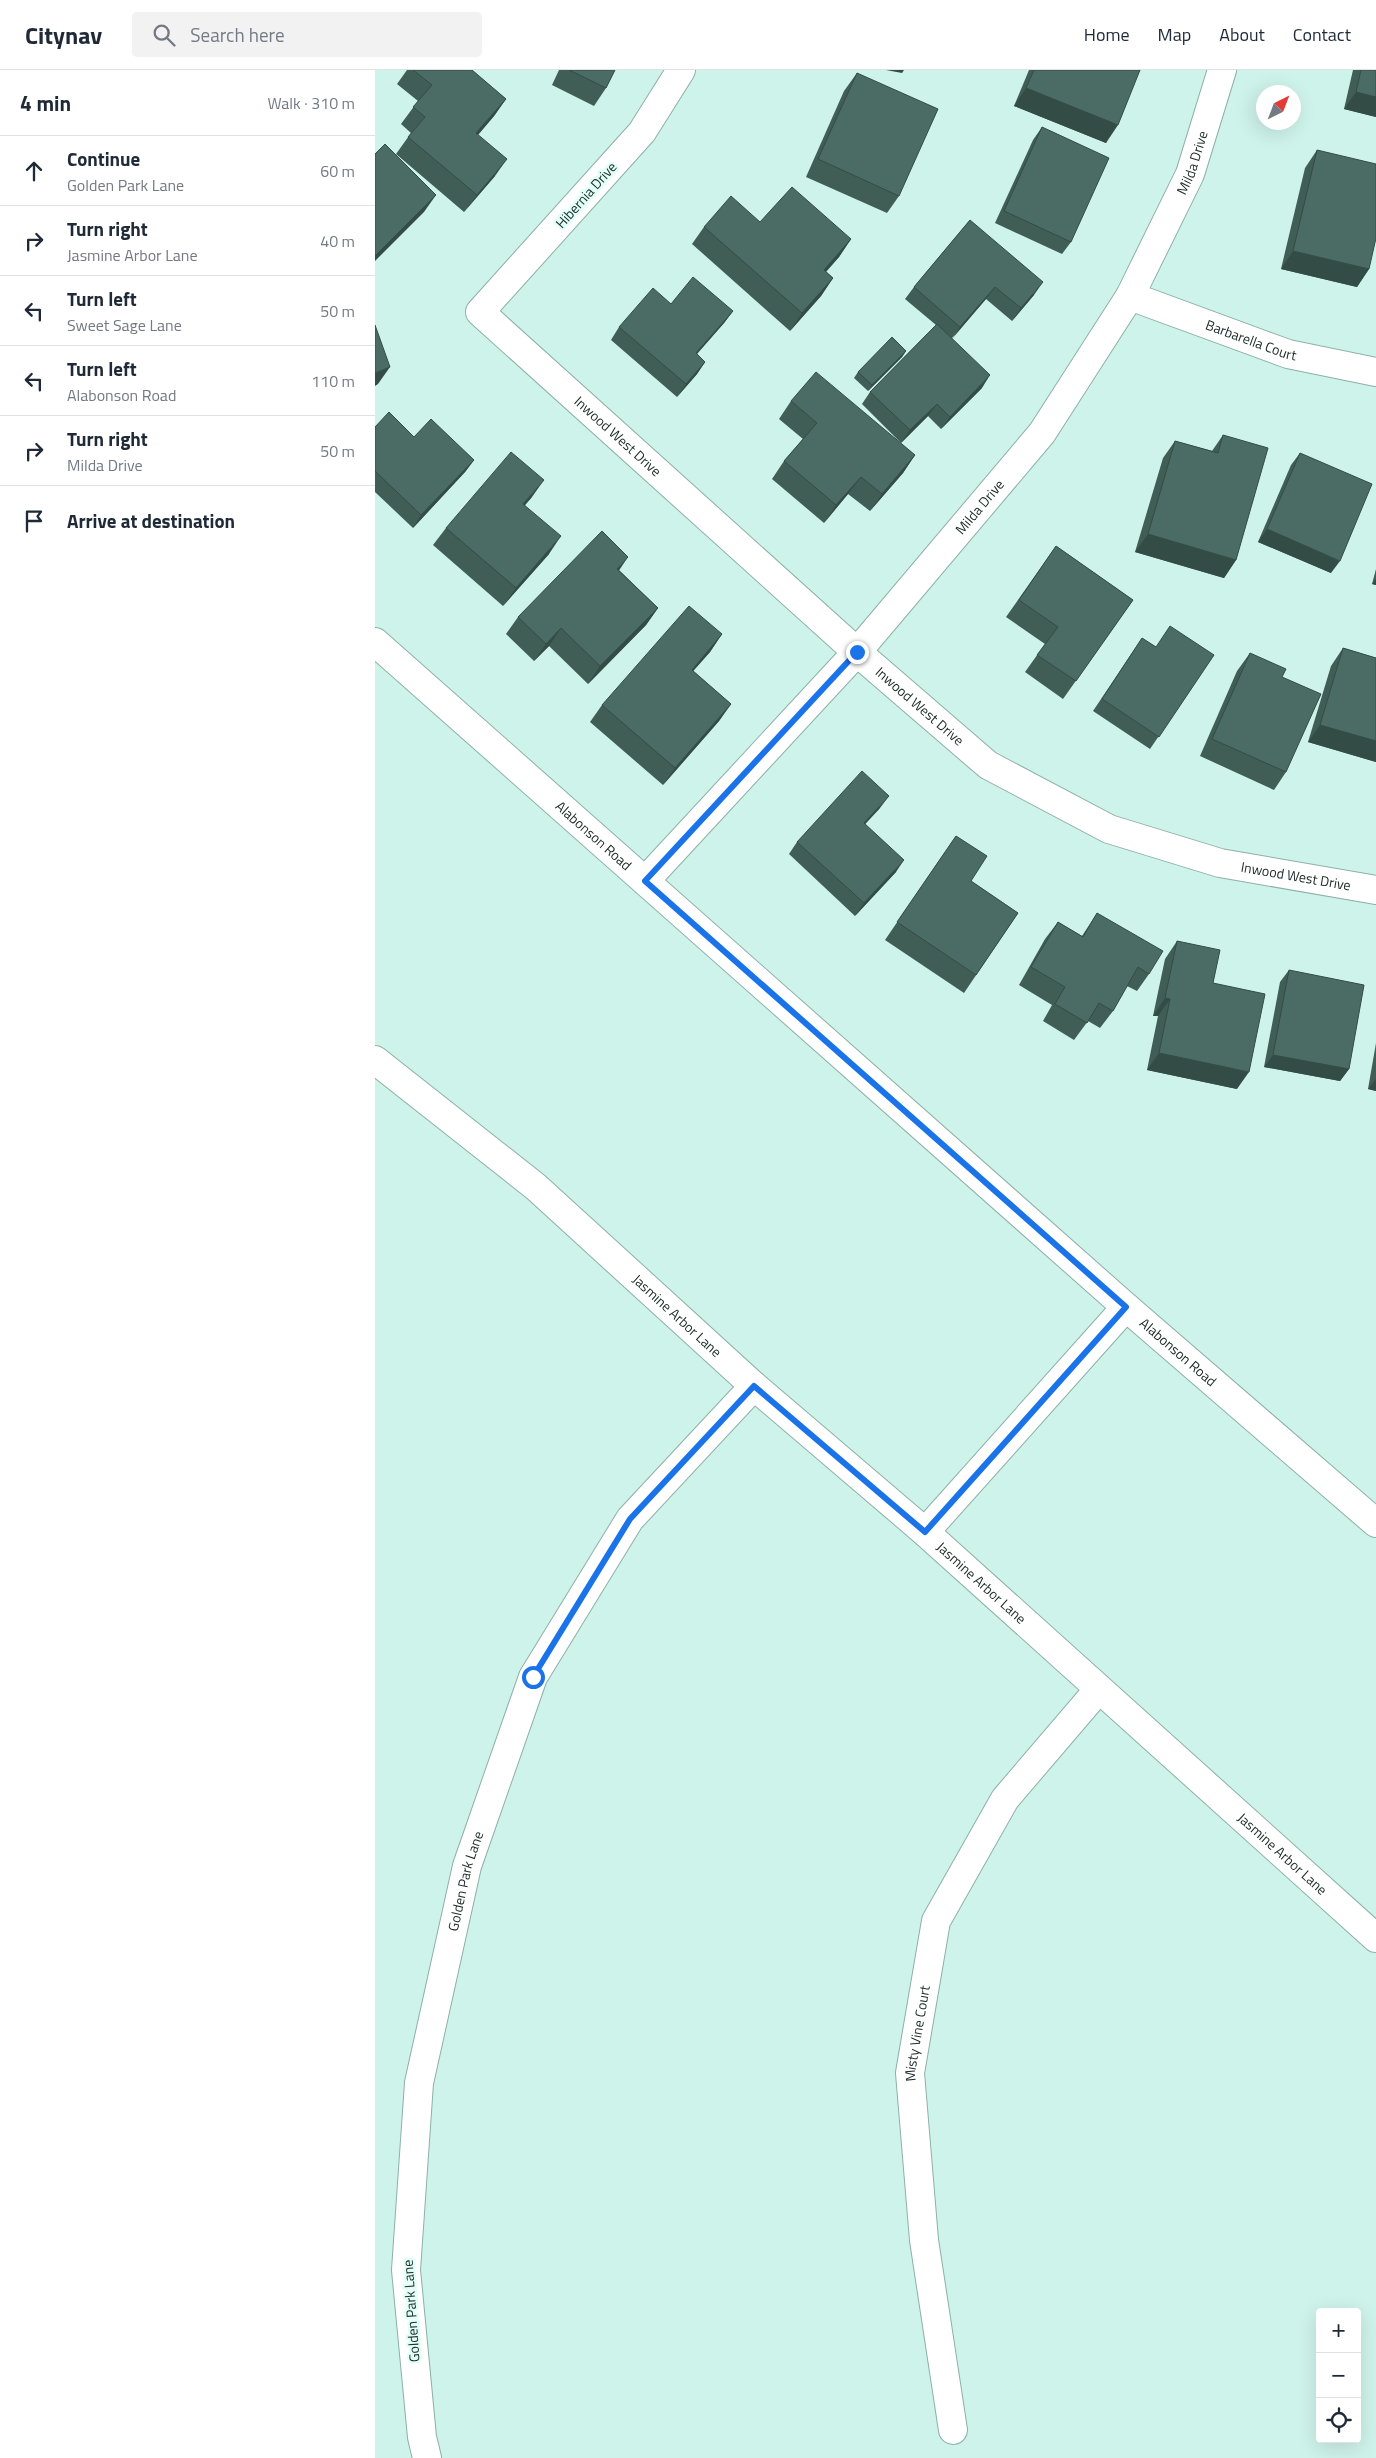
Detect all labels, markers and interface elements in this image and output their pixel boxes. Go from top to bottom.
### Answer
search box [132,12,482,57]
text: Citynav [25,17,102,53]
text: Search here [190,20,285,49]
icon: search [150,21,178,49]
text: Home [1084,21,1130,48]
text: Map [1158,21,1191,48]
text: About [1219,21,1265,48]
text: Contact [1293,21,1351,48]
north arrow [1256,85,1301,130]
text: 4 min [20,87,71,119]
text: Walk · 310 m [267,91,355,115]
street label: Milda Drive [1171,128,1213,198]
text: Continue [67,144,140,173]
icon: ahead [20,157,48,185]
street label: Hibernia Drive [550,157,621,233]
text: 60 m [320,159,355,183]
text: Golden Park Lane [67,173,184,197]
text: Turn right [67,214,148,243]
icon: right [20,227,48,255]
text: 40 m [320,229,355,253]
text: Jasmine Arbor Lane [67,243,198,267]
text: Turn left [67,284,137,313]
icon: left [20,297,48,325]
text: 50 m [320,299,355,323]
text: Sweet Sage Lane [67,313,182,337]
street label: Barbarella Court [1203,314,1298,365]
text: Turn left [67,354,137,383]
icon: left [20,367,48,395]
text: 110 m [311,369,355,393]
text: Alabonson Road [67,383,176,407]
street label: Inwood West Drive [570,391,666,481]
text: Turn right [67,424,148,453]
icon: right [20,437,48,465]
text: 50 m [320,439,355,463]
text: Milda Drive [67,453,143,477]
street label: Milda Drive [950,475,1009,539]
text: Arrive at destination [67,506,235,535]
icon: arrive [20,507,48,535]
route end [846,641,869,664]
street label: Inwood West Drive [871,662,969,750]
street label: Alabonson Road [551,796,637,875]
street label: Inwood West Drive [1239,856,1352,895]
street label: Jasmine Arbor Lane [628,1269,727,1362]
street label: Alabonson Road [1135,1312,1222,1391]
street label: Jasmine Arbor Lane [932,1536,1031,1628]
route start [522,1666,545,1689]
street label: Jasmine Arbor Lane [1233,1807,1332,1899]
street label: Golden Park Lane [442,1828,488,1933]
street label: Misty Vine Court [899,1984,935,2082]
street label: Golden Park Lane [396,2259,425,2363]
map controls [1316,2308,1361,2443]
button: + [1316,2308,1361,2353]
button: − [1316,2353,1361,2398]
button: locate [1316,2398,1361,2443]

